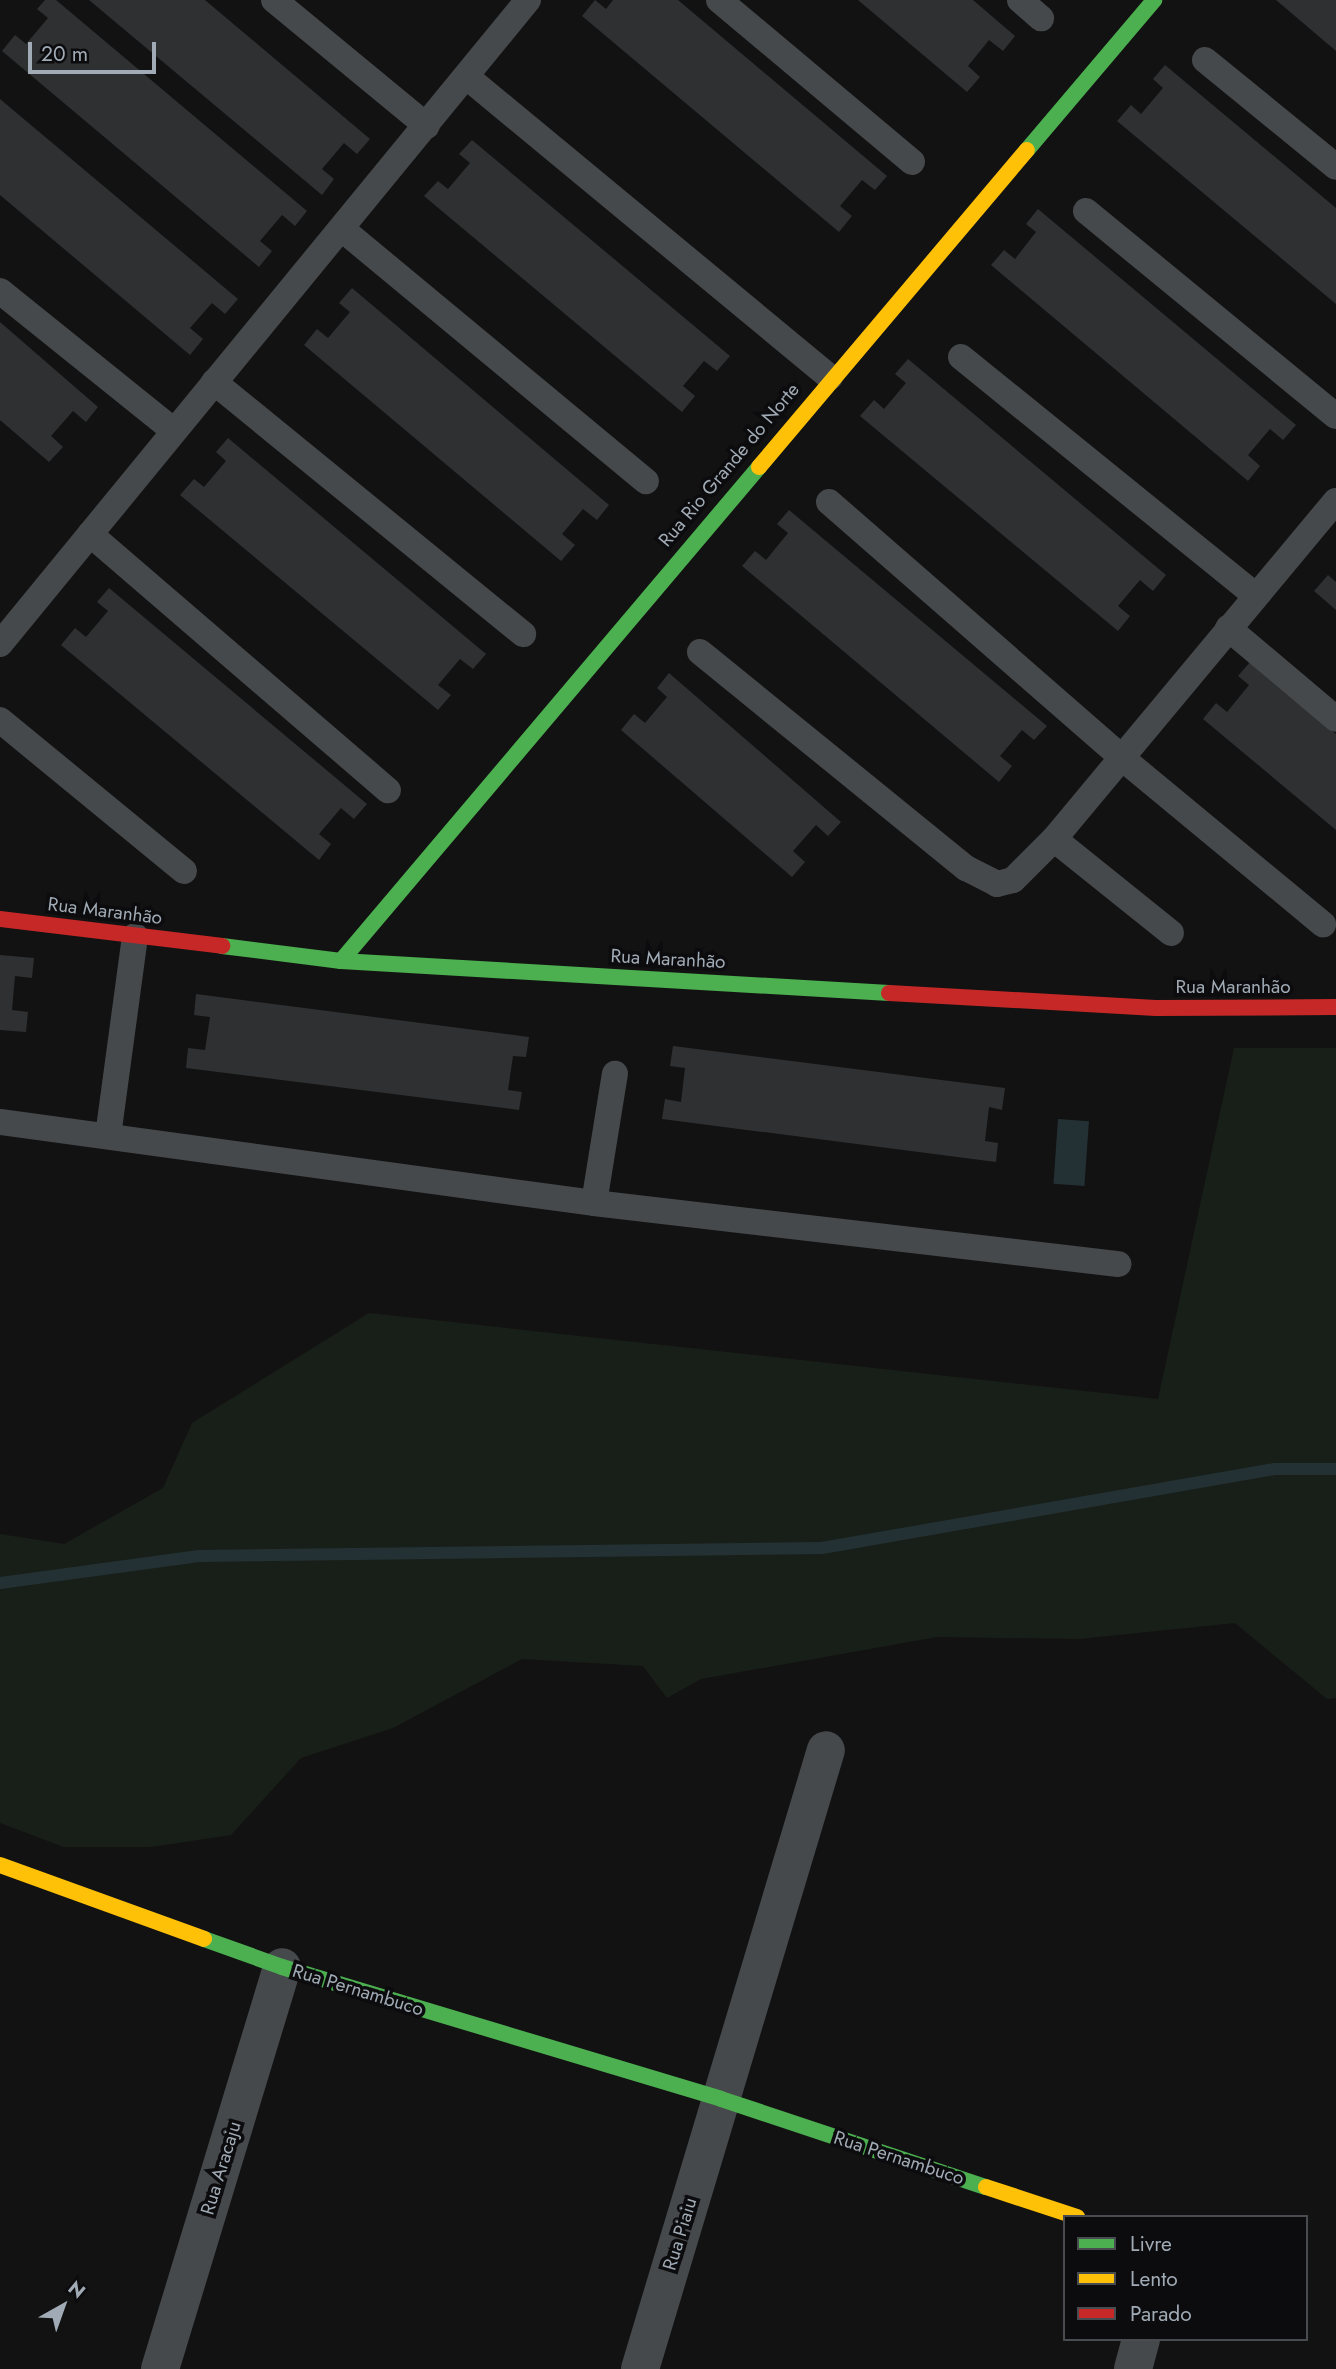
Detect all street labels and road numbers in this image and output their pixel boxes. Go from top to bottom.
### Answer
street label: Rua Rio Grande do Norte [654,379,804,551]
street label: Rua Maranhão [46,893,164,929]
street label: Rua Maranhão [610,945,726,973]
street label: Rua Maranhão [1175,976,1291,998]
street label: Rua Pernambuco [290,1959,426,2021]
street label: Rua Aracaju [196,2118,246,2218]
street label: Rua Pernambuco [831,2126,967,2190]
street label: Rua Piaiu [658,2195,702,2273]

